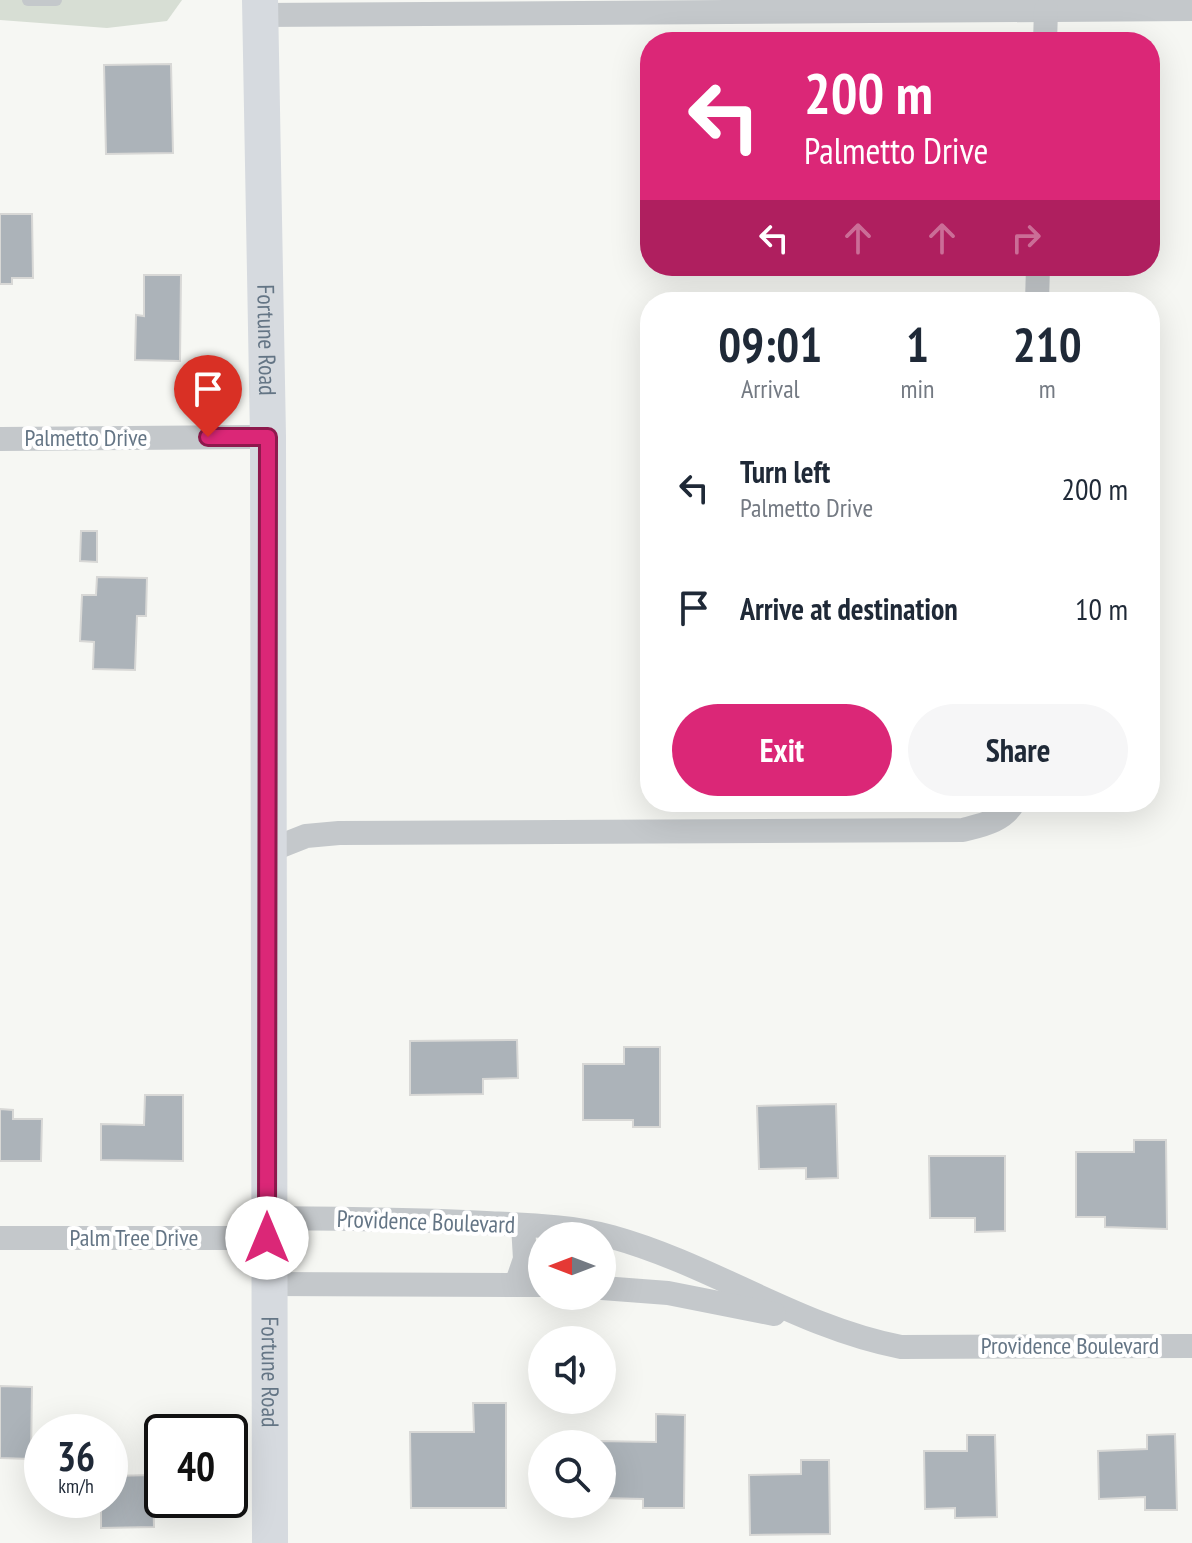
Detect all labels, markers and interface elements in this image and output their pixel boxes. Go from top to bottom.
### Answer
text: 200 m [804,57,933,129]
icon: left [672,64,776,168]
text: Palmetto Drive [804,127,988,174]
icon: left [752,216,796,260]
icon: ahead [836,216,880,260]
icon: ahead [920,216,964,260]
icon: right [1004,216,1048,260]
street label: Fortune Road [250,284,283,396]
text: 09:01 [718,313,822,375]
text: 1 [906,313,929,375]
text: 210 [1013,313,1082,375]
pin [174,355,242,437]
icon: arrive [186,367,230,411]
text: Arrival [741,372,800,405]
text: min [900,372,934,405]
text: m [1039,372,1056,405]
street label: Palmetto Drive [25,422,147,453]
text: Turn left [740,452,830,491]
icon: left [672,466,716,510]
text: 200 m [1062,469,1128,508]
text: Palmetto Drive [740,491,873,524]
icon: arrive [672,586,716,630]
text: Arrive at destination [740,589,958,628]
text: 10 m [1075,589,1128,628]
button: Exit [672,704,892,796]
button: Share [908,704,1128,796]
position arrow [225,1196,309,1280]
street label: Providence Boulevard [336,1203,516,1240]
street label: Palm Tree Drive [69,1222,199,1253]
north arrow [528,1222,616,1310]
map controls [528,1222,616,1518]
street label: Fortune Road [255,1316,286,1427]
button: sound [528,1326,616,1414]
street label: Providence Boulevard [981,1330,1159,1361]
speed limit sign: 40 [144,1414,248,1518]
text: 36 [57,1430,95,1482]
button: search [528,1430,616,1518]
text: km/h [58,1473,94,1499]

